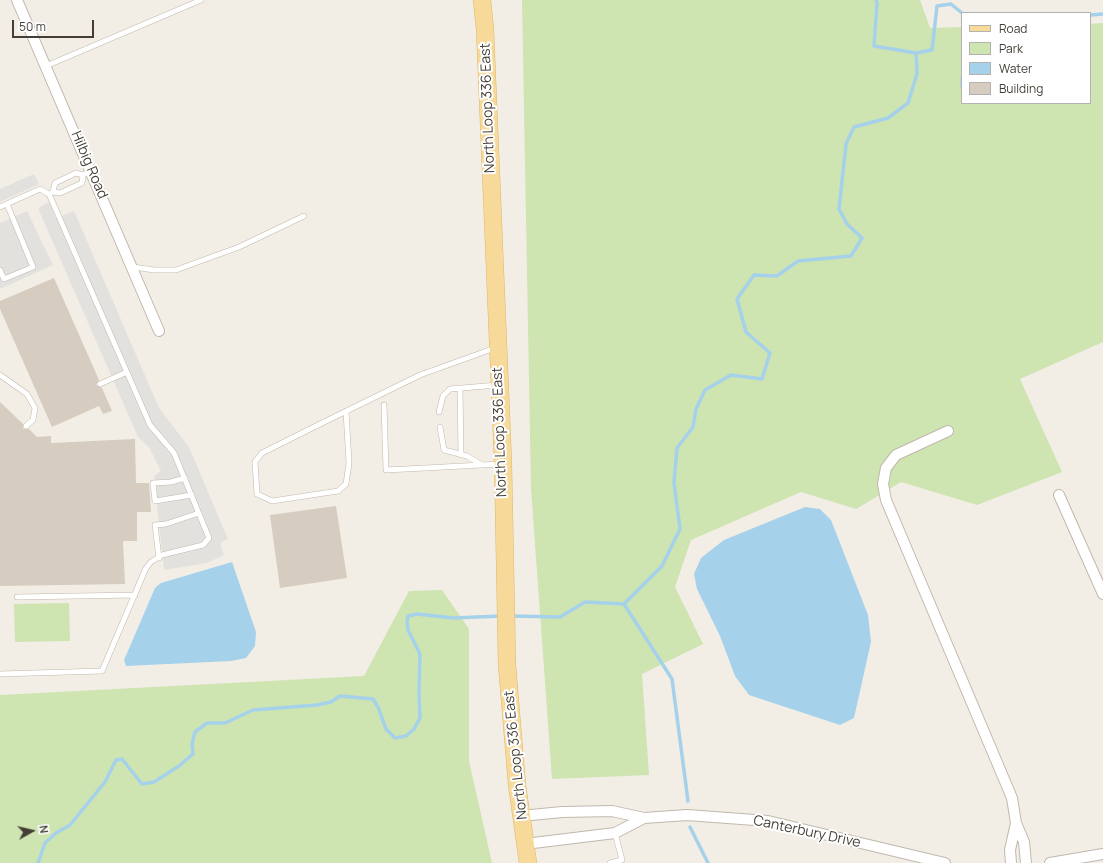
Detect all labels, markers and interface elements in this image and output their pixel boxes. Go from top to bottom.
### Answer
scale bar [14,12,96,38]
legend [961,12,1091,104]
text: 50 m [19,18,46,35]
text: Road [999,20,1027,37]
text: Park [999,40,1023,57]
street label: North Loop 336 East [477,43,499,173]
text: Water [999,60,1032,77]
text: Building [999,80,1043,97]
street label: Hilbig Road [67,129,111,201]
street label: North Loop 336 East [489,367,511,497]
street label: North Loop 336 East [501,689,531,821]
north arrow [12,811,52,851]
street label: Canterbury Drive [752,812,862,852]
text: N [36,824,52,834]

